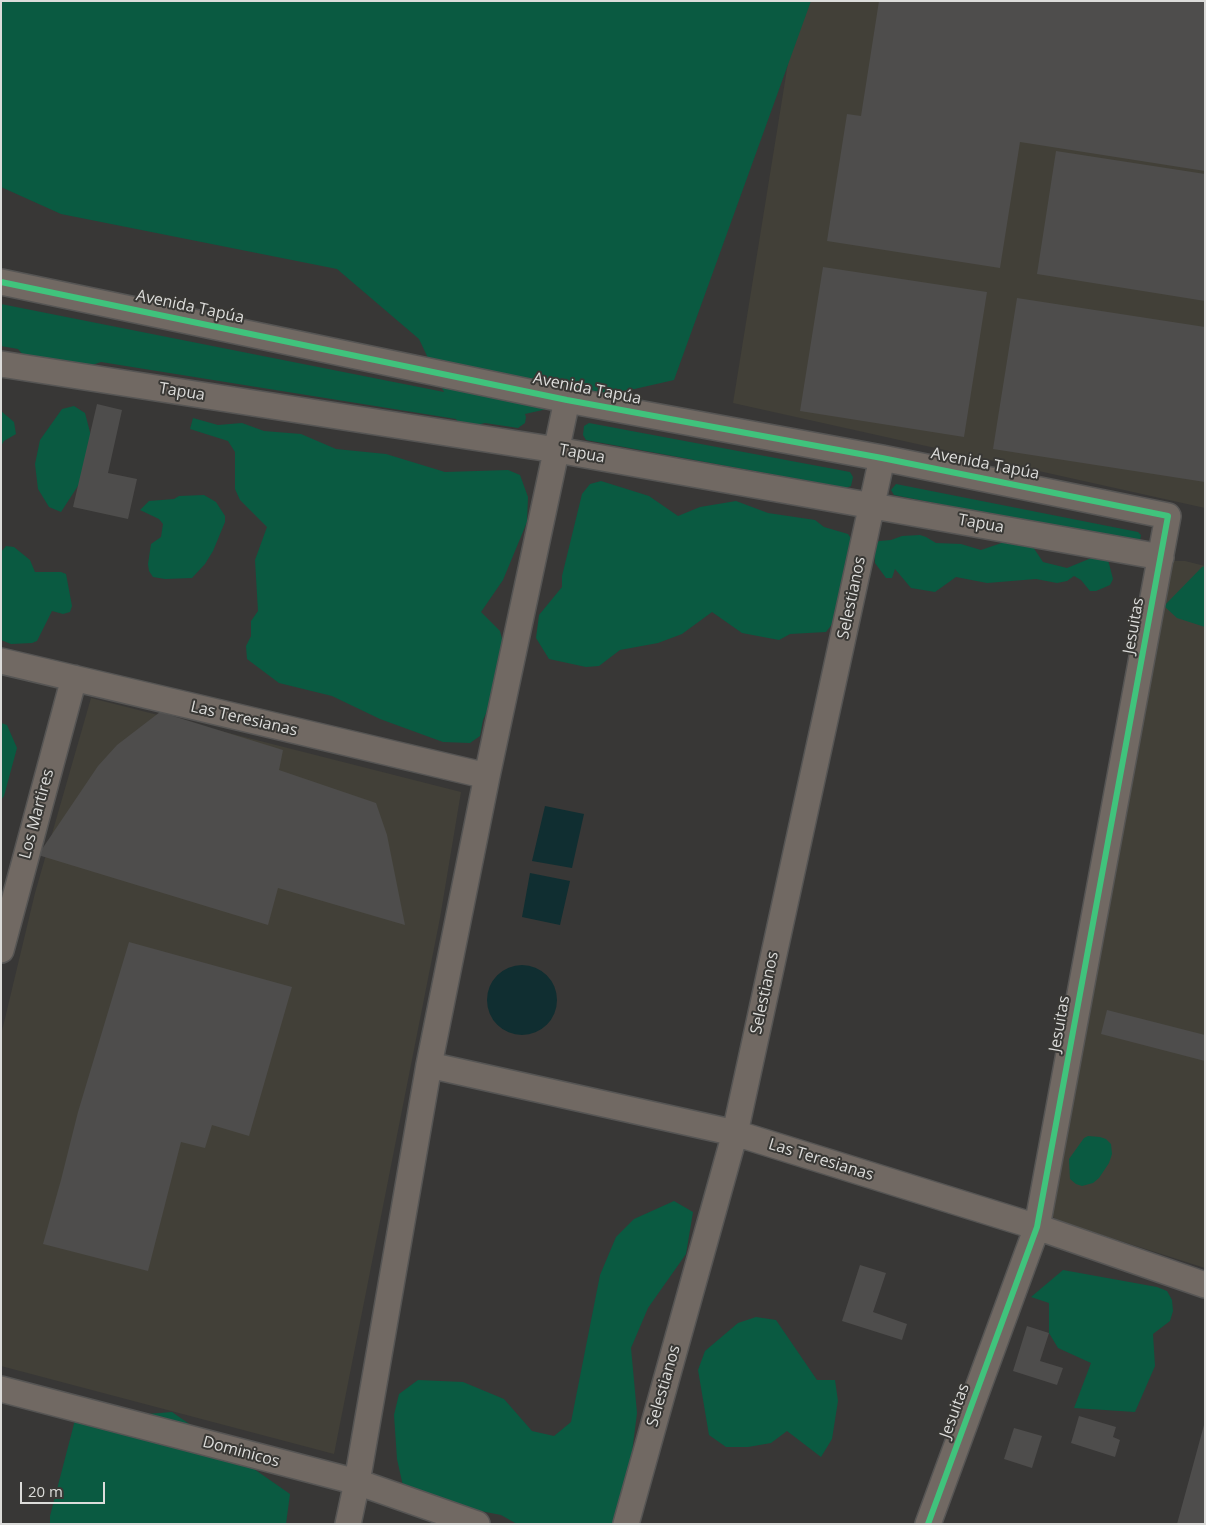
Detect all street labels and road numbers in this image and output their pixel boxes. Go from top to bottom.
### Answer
street label: Avenida Tapúa [134,286,246,328]
street label: Avenida Tapúa [531,369,643,409]
street label: Tapua [158,379,206,405]
street label: Tapua [558,441,606,467]
street label: Avenida Tapúa [929,444,1041,484]
street label: Tapua [957,511,1005,537]
street label: Selestianos [834,555,870,641]
street label: Jesuitas [1120,596,1148,656]
street label: Las Teresianas [189,697,299,741]
street label: Los Martires [16,767,58,861]
street label: Selestianos [747,950,783,1036]
street label: Jesuitas [1046,994,1074,1054]
street label: Las Teresianas [766,1135,876,1185]
street label: Selestianos [643,1343,685,1429]
street label: Jesuitas [936,1381,974,1441]
street label: Dominicos [200,1433,282,1471]

